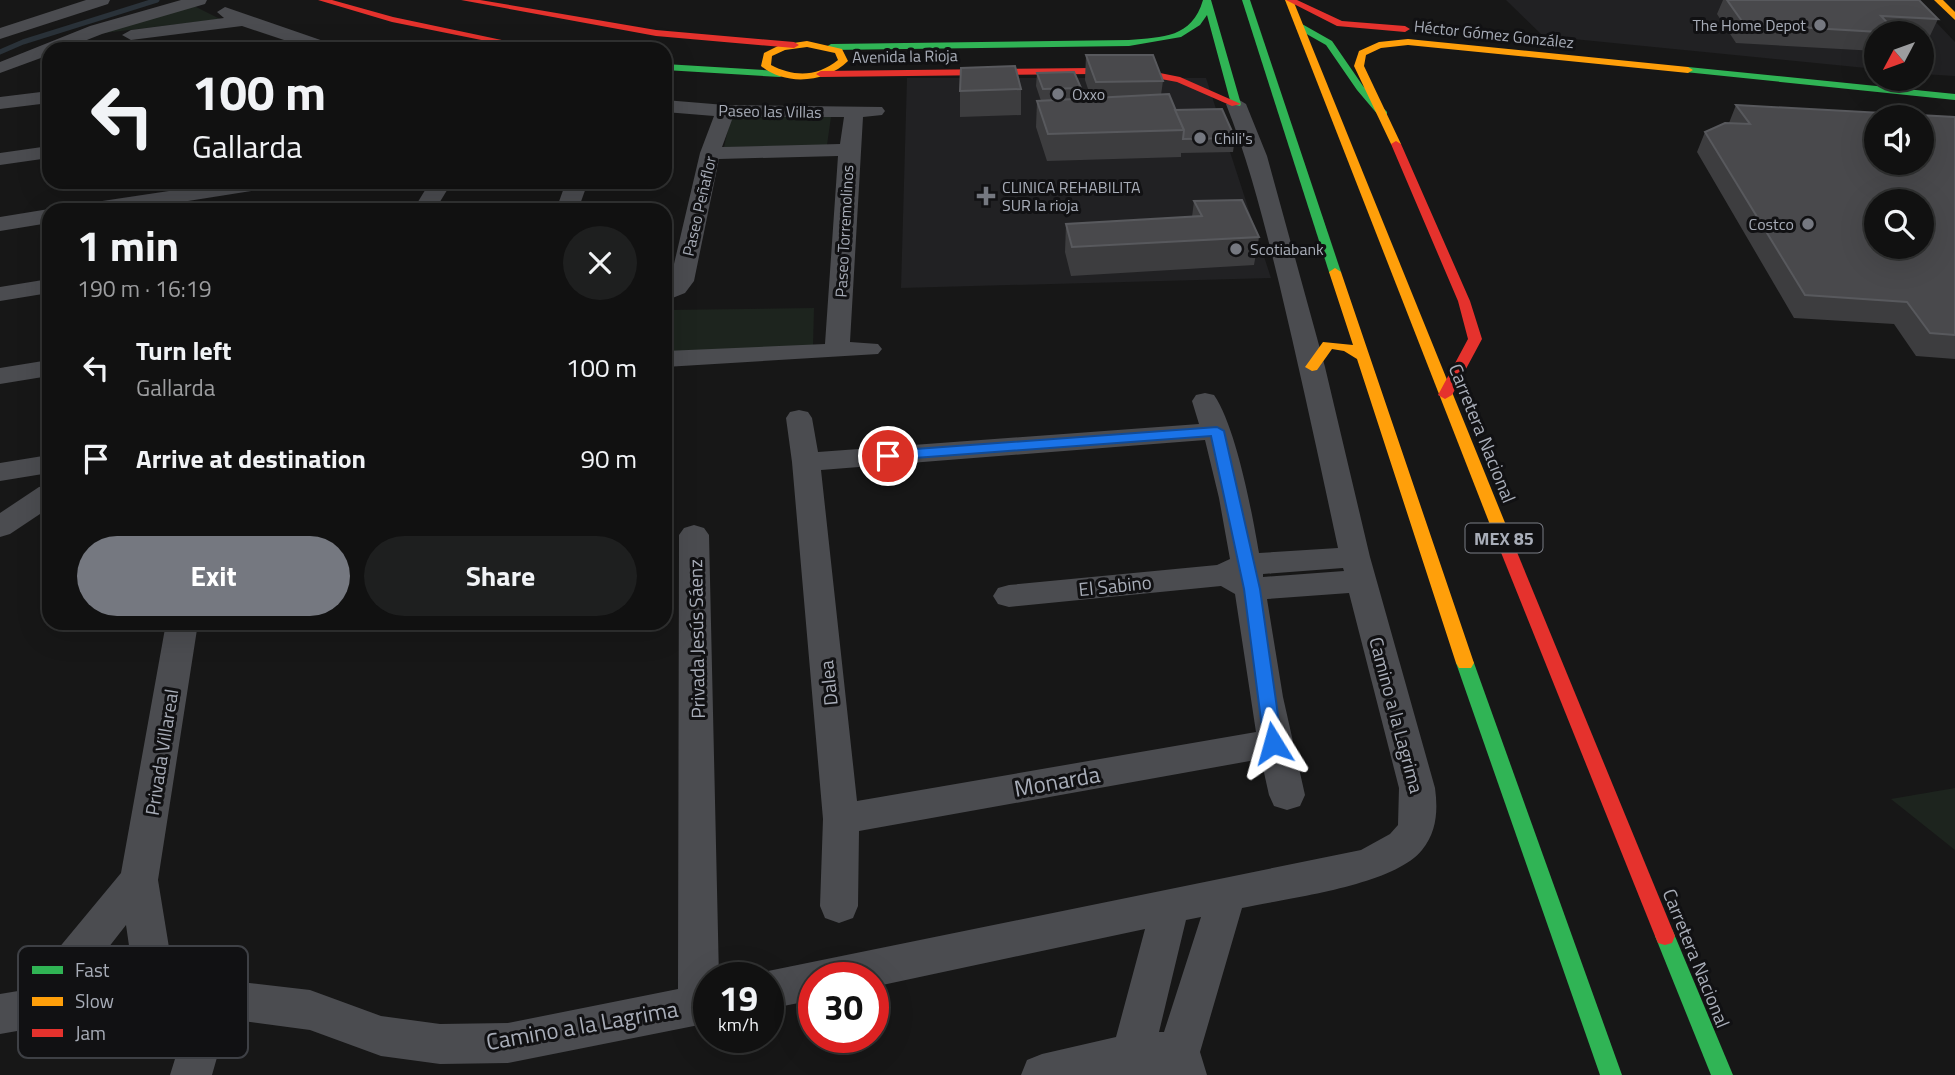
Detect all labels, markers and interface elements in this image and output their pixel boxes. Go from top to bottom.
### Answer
place label: The Home Depot [1692,13,1806,37]
street label: Héctor Gómez González [1413,14,1575,54]
marker: The Home Depot [1812,17,1828,33]
north arrow [1864,21,1934,91]
map controls [1864,21,1934,259]
street label: Avenida la Rioja [852,43,958,69]
text: 100 m [192,54,326,129]
icon: left [77,70,168,161]
place label: Oxxo [1072,82,1105,106]
marker: Oxxo [1050,86,1066,102]
street label: Paseo las Villas [718,98,822,124]
button: sound [1864,105,1934,175]
text: Gallarda [192,122,302,170]
place label: Chili's [1214,126,1253,150]
marker: Chili's [1192,130,1208,146]
street label: Paseo Peñaflor [676,153,722,258]
street label: Paseo Torremolinos [829,164,859,298]
place label: CLINICA REHABILITA SUR la rioja [1002,175,1141,217]
marker: CLINICA REHABILITA SUR la rioja [976,186,996,206]
button: search [1864,189,1934,259]
place label: Costco [1749,212,1794,236]
text: 1 min [77,213,179,277]
marker: Costco [1800,216,1816,232]
button: close [563,226,637,300]
place label: Scotiabank [1250,237,1324,261]
marker: Scotiabank [1228,241,1244,257]
text: 190 m · 16:19 [77,271,212,306]
text: Turn left [136,331,231,370]
text: 100 m [566,348,637,387]
icon: left [77,349,115,387]
street label: Carretera Nacional [1442,359,1524,507]
text: Gallarda [136,370,215,405]
pin [858,426,918,486]
icon: arrive [869,437,907,475]
text: Arrive at destination [136,439,366,478]
text: 90 m [580,439,637,478]
icon: arrive [77,440,115,478]
road number: MEX 85 [1466,524,1542,552]
button: Exit [77,536,350,616]
button: Share [364,536,637,616]
street label: Privada Jesús Sáenz [680,559,712,719]
street label: El Sabino [1077,567,1153,603]
street label: Camino a la Lagrima [1362,634,1432,797]
street label: Dalea [811,658,845,707]
street label: Privada Villareal [137,687,185,817]
position arrow [1236,706,1310,780]
street label: Monarda [1011,756,1103,806]
street label: Carretera Nacional [1656,884,1738,1032]
legend [18,946,248,1058]
text: Fast [75,955,110,984]
speed limit sign: 30 [798,962,889,1053]
text: 19 [719,971,758,1025]
text: Slow [75,986,114,1015]
street label: Camino a la Lagrima [483,991,681,1059]
text: km/h [718,1011,759,1038]
text: Jam [75,1018,106,1047]

